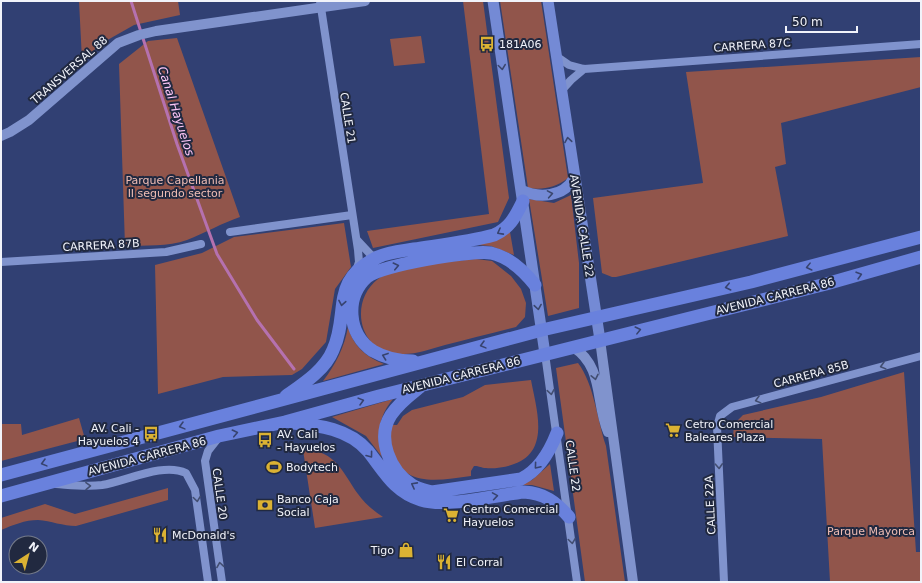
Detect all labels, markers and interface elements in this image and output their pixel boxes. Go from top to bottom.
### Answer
scale bar [786,8,857,34]
text: 50 m [792,15,823,29]
street label: TRANSVERSAL 88 [28,34,110,108]
bus stop icon: 181A06 [478,35,496,53]
street label: CARRERA 87C [713,36,791,55]
place label: 181A06 [499,38,542,51]
one-way arrow [498,64,506,70]
water label: Canal Hayuelos [155,65,197,157]
street label: CALLE 21 [337,91,358,145]
one-way arrow [564,137,573,143]
park label: Parque Capellania II segundo sector [125,174,225,200]
street label: AVENIDA CALLE 22 [567,174,596,278]
one-way arrow [547,190,553,199]
one-way arrow [497,227,504,235]
street label: CARRERA 87B [62,237,140,254]
one-way arrow [393,262,399,270]
one-way arrow [806,262,813,271]
one-way arrow [855,271,862,279]
street label: AVENIDA CARRERA 86 [714,275,836,318]
one-way arrow [725,282,732,291]
one-way arrow [338,300,347,306]
one-way arrow [533,304,542,310]
one-way arrow [634,327,641,335]
one-way arrow [480,341,486,349]
one-way arrow [382,352,389,361]
street label: AVENIDA CARRERA 86 [400,354,522,397]
street label: CARRERA 85B [772,358,850,391]
one-way arrow [880,361,887,370]
one-way arrow [591,373,599,380]
one-way arrow [546,389,555,395]
one-way arrow [755,395,762,404]
one-way arrow [358,397,365,405]
place label: Cetro Comercial Baleares Plaza [685,418,773,444]
supermarket icon: Cetro Comercial Baleares Plaza [664,421,682,439]
place label: AV. Cali - Hayuelos 4 [78,422,139,448]
one-way arrow [179,422,185,430]
bus stop icon: AV. Cali - Hayuelos 4 [142,425,160,443]
place label: AV. Cali - Hayuelos [277,428,336,454]
one-way arrow [232,429,239,437]
bus stop icon: AV. Cali - Hayuelos [256,431,274,449]
street label: AVENIDA CARRERA 86 [87,434,208,479]
street label: CALLE 22 [562,439,583,493]
one-way arrow [365,451,373,458]
one-way arrow [41,458,48,467]
sports icon: Bodytech [265,458,283,476]
place label: Bodytech [286,461,338,474]
one-way arrow [535,461,542,468]
one-way arrow [715,463,723,469]
street label: CALLE 20 [209,467,230,521]
street label: CALLE 22A [702,474,719,535]
one-way arrow [85,482,91,490]
one-way arrow [411,483,418,490]
one-way arrow [492,492,498,501]
place label: Banco Caja Social [277,493,339,519]
one-way arrow [192,496,201,502]
bank icon: Banco Caja Social [256,496,274,514]
place label: Centro Comercial Hayuelos [463,503,558,529]
supermarket icon: Centro Comercial Hayuelos [442,506,460,524]
park label: Parque Mayorca [827,525,915,538]
restaurant icon: McDonald's [151,526,169,544]
place label: McDonald's [172,529,236,542]
north arrow [8,535,48,575]
one-way arrow [567,537,576,544]
text: N [26,539,41,555]
shop icon: Tigo [397,541,415,559]
place label: Tigo [370,544,394,557]
restaurant icon: El Corral [435,553,453,571]
place label: El Corral [456,556,503,569]
one-way arrow [216,561,225,568]

